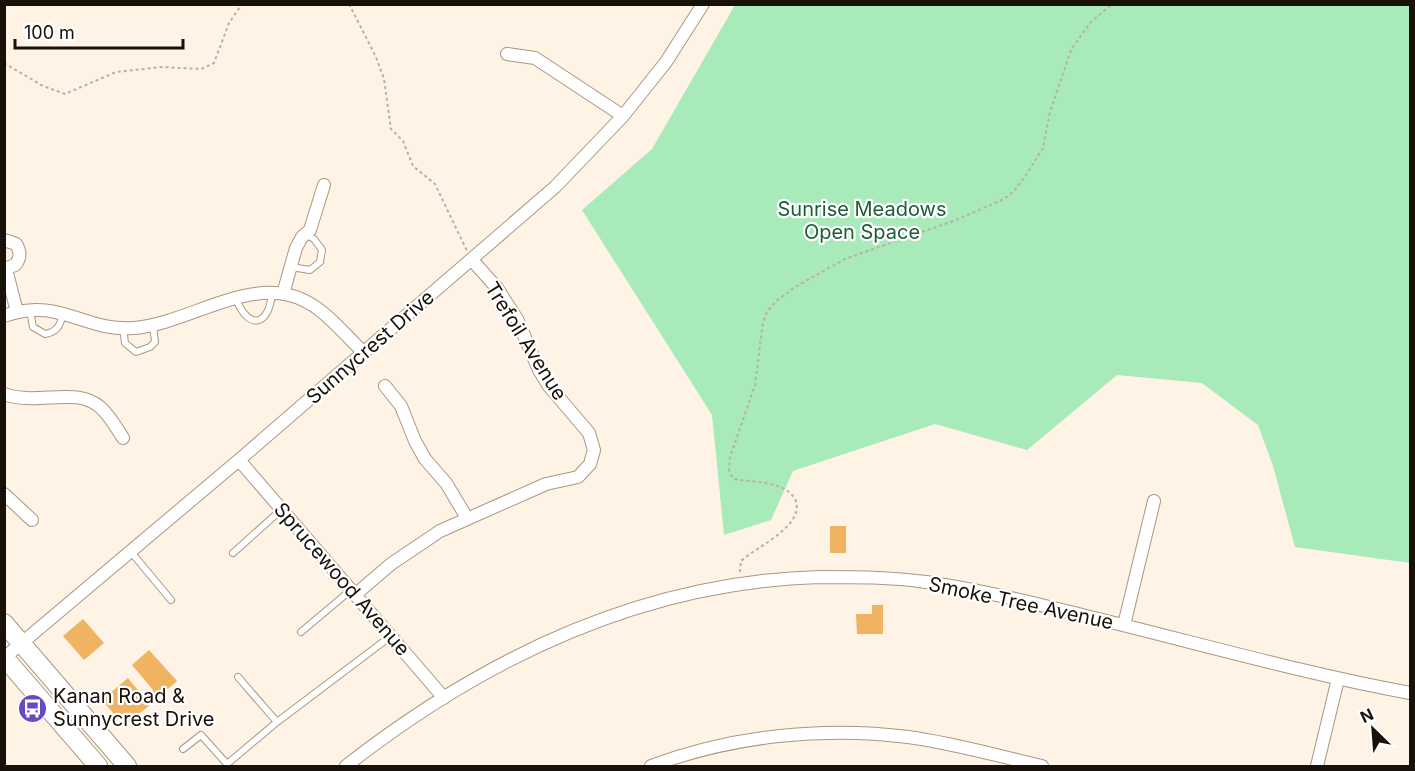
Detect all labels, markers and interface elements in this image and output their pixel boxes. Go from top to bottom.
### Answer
scale bar [15,12,183,50]
text: 100 m [24,22,75,43]
park label: Sunrise Meadows Open Space [778,197,946,244]
street label: Trefoil Avenue [480,277,572,405]
street label: Sunnycrest Drive [301,285,439,409]
street label: Sprucewood Avenue [269,497,415,661]
street label: Smoke Tree Avenue [926,572,1116,634]
place label: Kanan Road & Sunnycrest Drive [53,684,214,731]
bus stop icon: Kanan Road & Sunnycrest Drive [16,692,48,724]
north arrow [1343,699,1403,759]
text: N [1357,704,1376,727]

